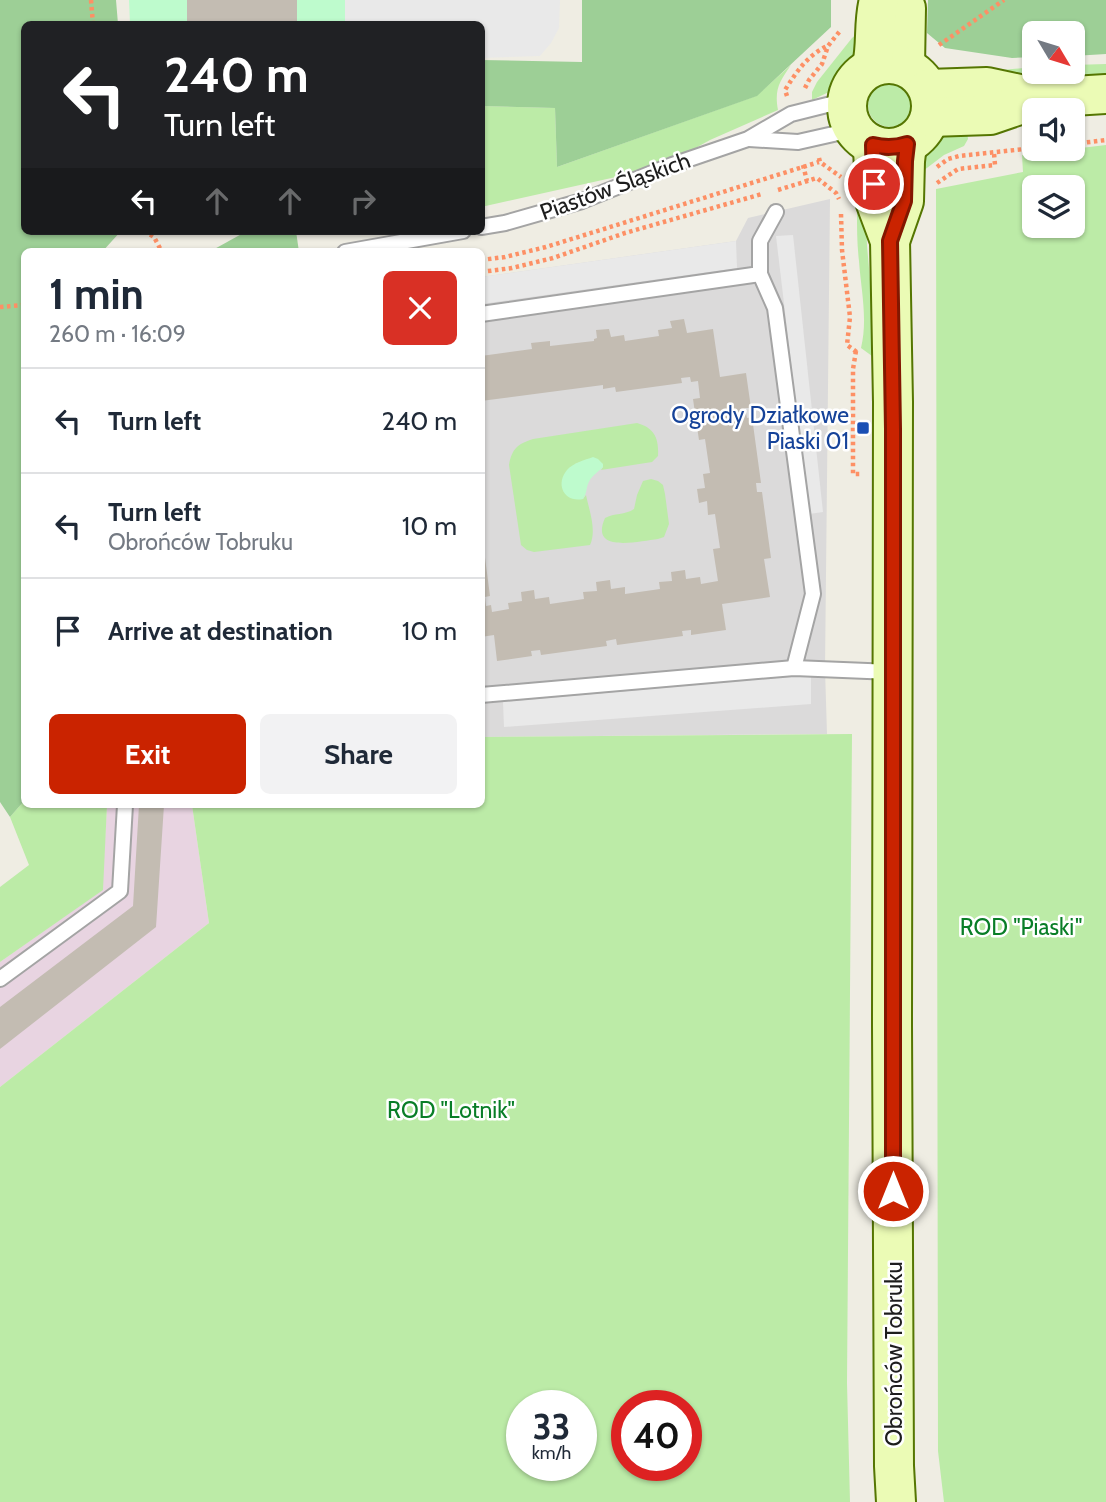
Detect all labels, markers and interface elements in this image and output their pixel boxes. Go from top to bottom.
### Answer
north arrow [1022,21,1085,84]
map controls [1022,21,1085,238]
text: 240 m [164,45,309,104]
icon: left [49,49,140,140]
button: sound [1022,98,1085,161]
text: Turn left [164,105,275,144]
street label: Piastów Śląskich [536,146,694,226]
pin [844,154,904,214]
icon: arrive [855,165,893,203]
button: layers [1022,175,1085,238]
icon: left [125,182,163,220]
icon: ahead [198,182,236,220]
icon: ahead [271,182,309,220]
icon: right [344,182,382,220]
text: 1 min [49,268,144,320]
button: close [383,271,457,345]
text: 260 m · 16:09 [49,320,186,348]
place label: Ogrody Działkowe Piaski 01 [671,401,849,455]
icon: left [49,402,87,440]
text: Turn left [108,405,201,437]
text: 240 m [382,405,457,437]
marker: Ogrody Działkowe Piaski 01 [855,420,871,436]
text: Turn left [108,496,201,528]
icon: left [49,507,87,545]
text: 10 m [402,510,457,542]
text: Obrońców Tobruku [108,528,293,556]
icon: arrive [49,612,87,650]
text: Arrive at destination [108,615,333,647]
text: 10 m [402,615,457,647]
button: Exit [49,714,246,794]
button: Share [260,714,457,794]
park label: ROD "Piaski" [960,913,1082,941]
park label: ROD "Lotnik" [387,1096,515,1124]
position arrow [856,1154,930,1228]
street label: Obrońców Tobruku [880,1261,908,1447]
speed limit sign: 40 [611,1390,702,1481]
text: 33 [533,1405,570,1448]
text: km/h [532,1442,571,1464]

